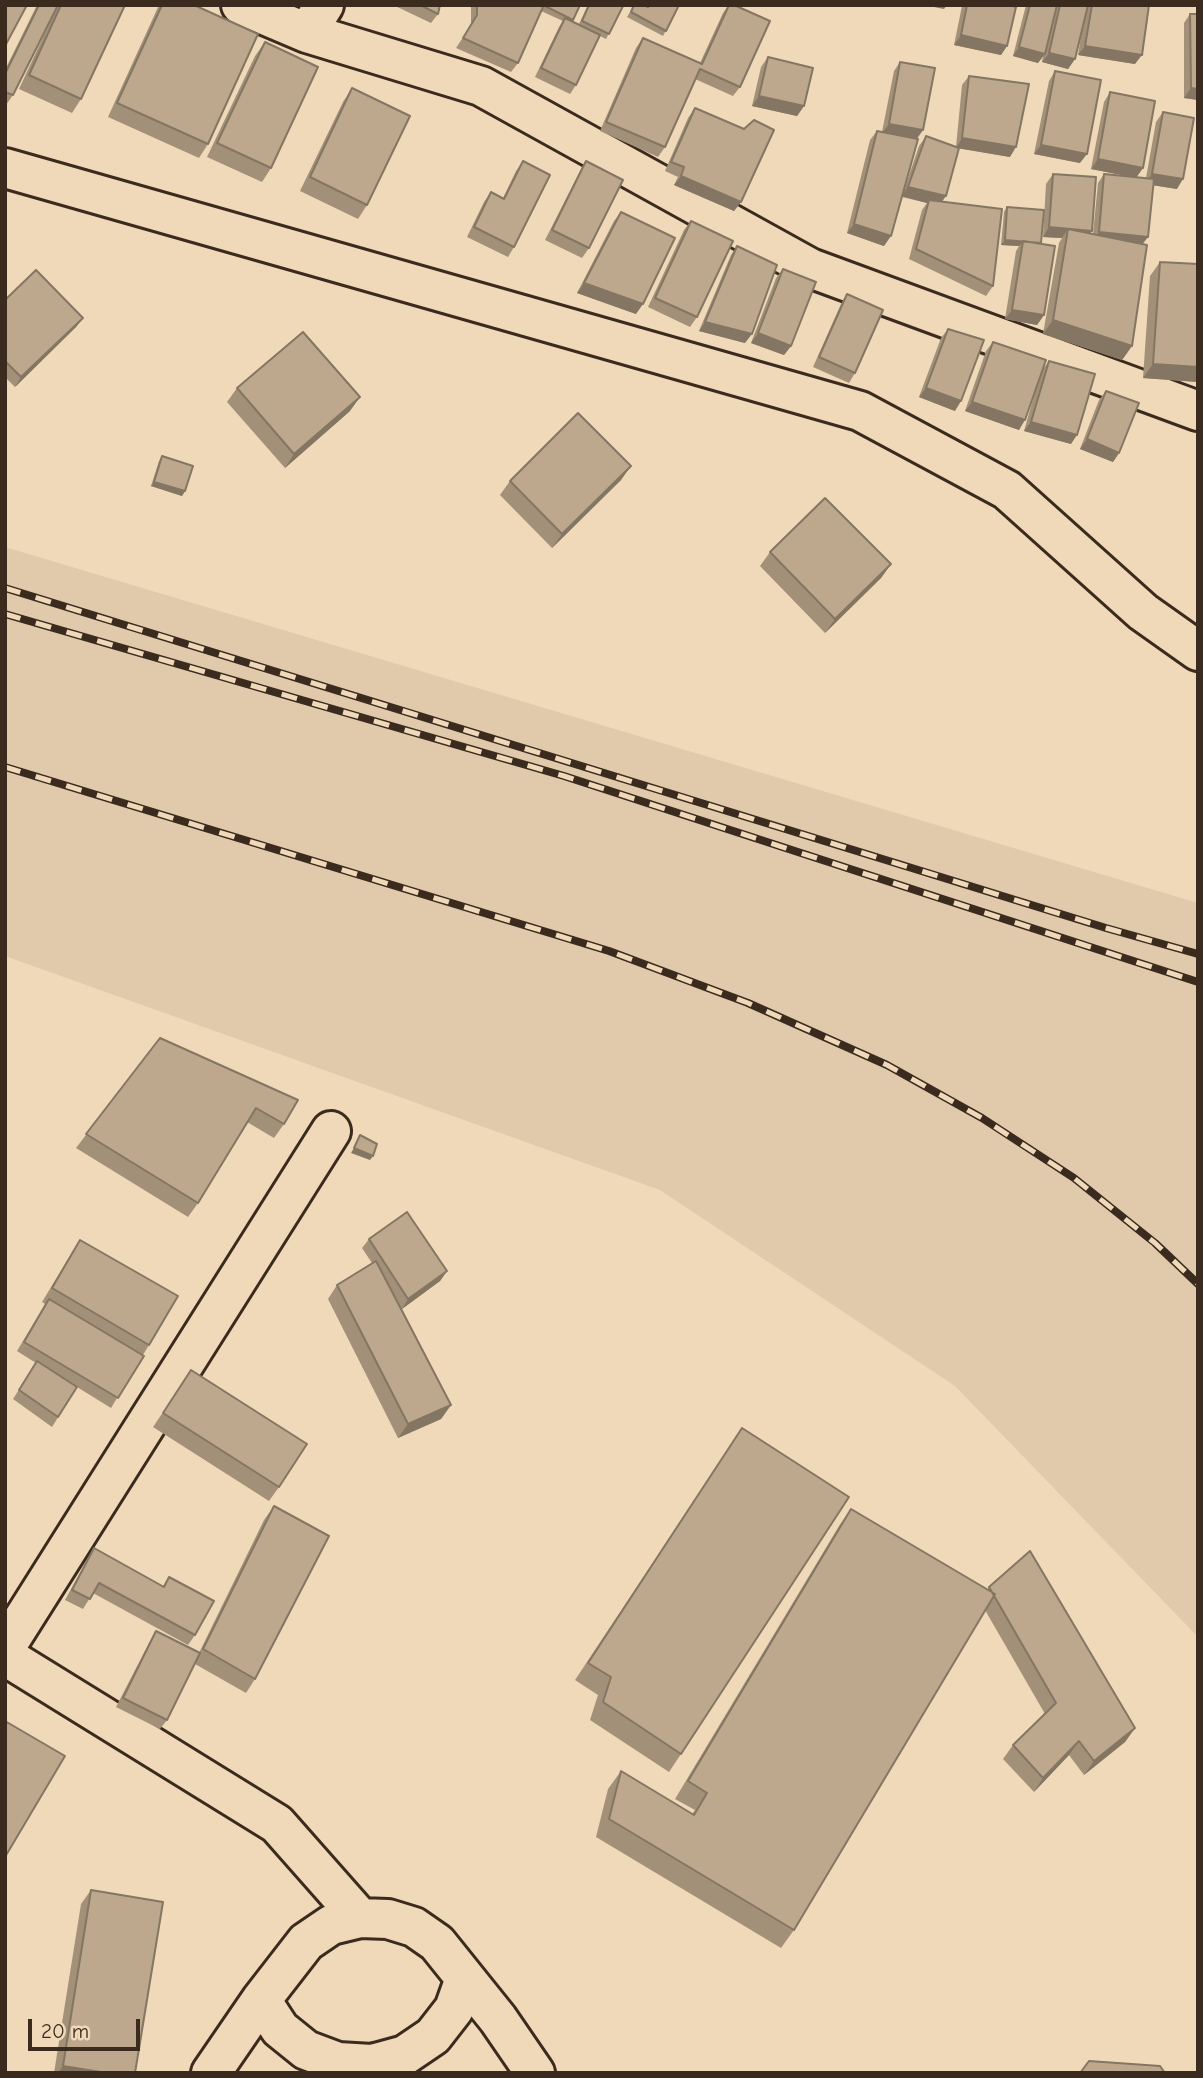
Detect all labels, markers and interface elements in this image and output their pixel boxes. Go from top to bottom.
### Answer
scale bar [32,2004,144,2048]
text: 20 m [41,2019,89,2043]

